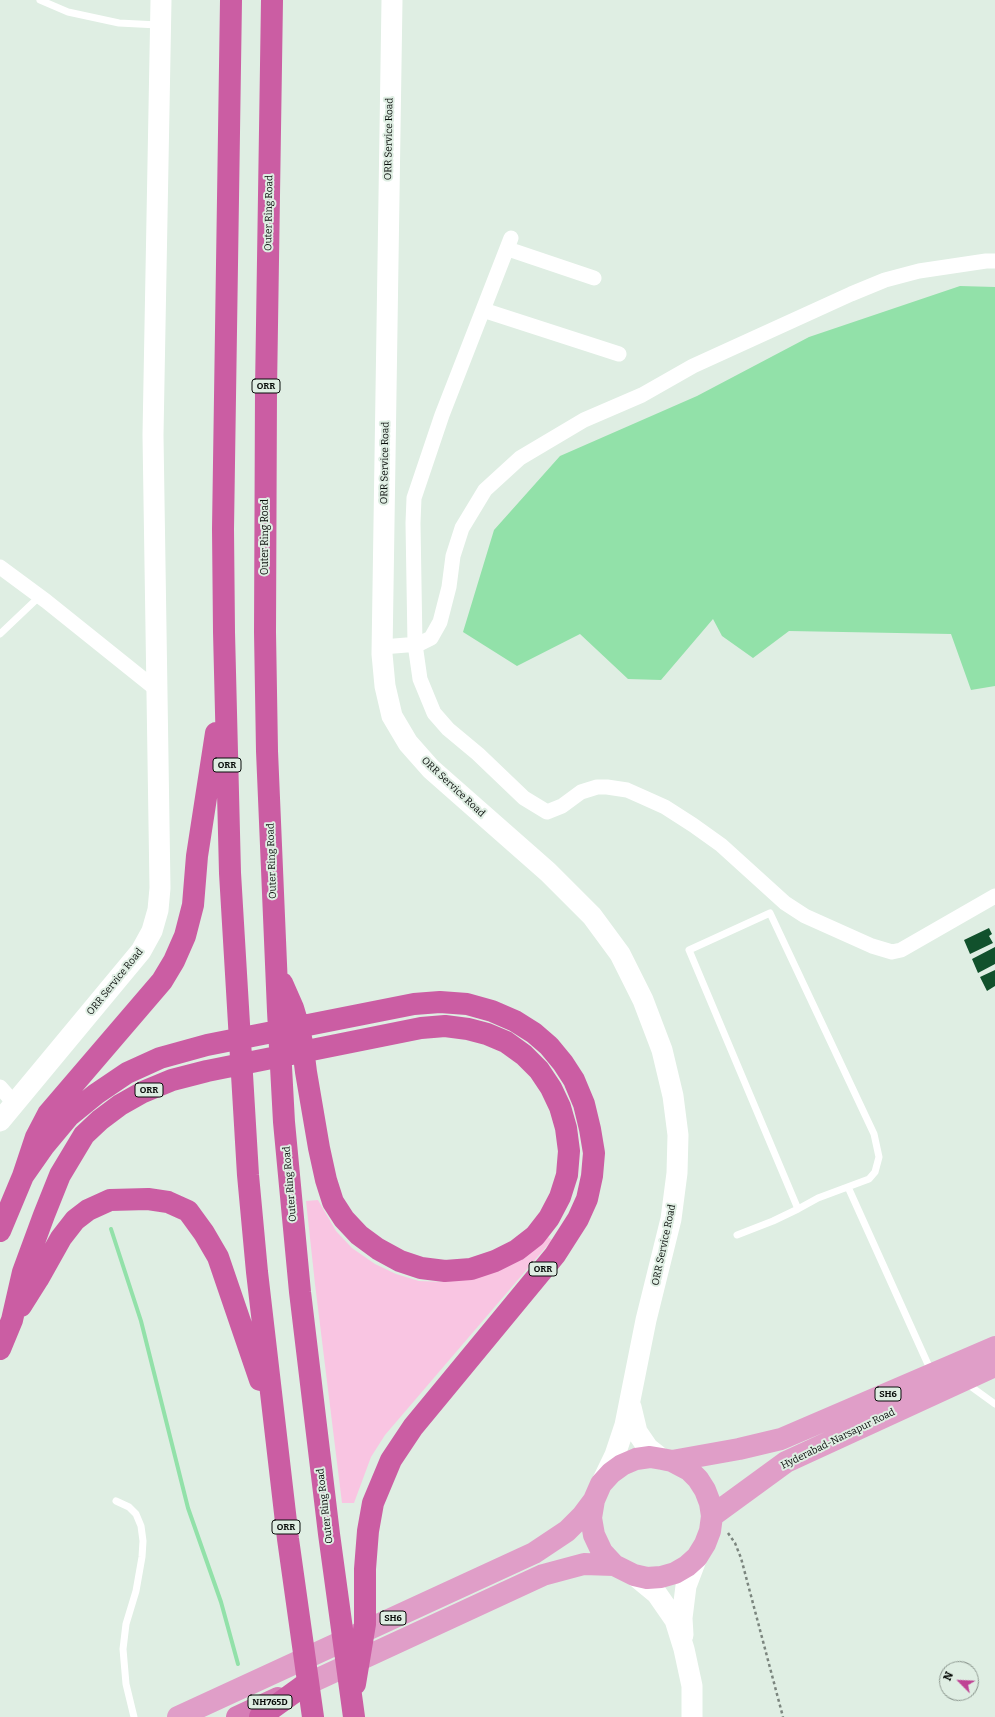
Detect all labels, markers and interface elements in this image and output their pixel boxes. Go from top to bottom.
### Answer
street label: ORR Service Road [382,98,396,180]
street label: Outer Ring Road [262,175,276,251]
road number: ORR [252,379,280,393]
street label: ORR Service Road [378,422,392,504]
street label: Outer Ring Road [259,499,271,575]
street label: ORR Service Road [419,754,487,820]
road number: ORR [213,758,241,772]
street label: Outer Ring Road [265,823,279,899]
street label: ORR Service Road [84,946,146,1018]
road number: ORR [135,1083,163,1097]
street label: Outer Ring Road [281,1146,299,1222]
street label: ORR Service Road [650,1203,678,1287]
road number: ORR [529,1262,557,1276]
road number: SH6 [875,1387,901,1401]
street label: Hyderabad-Narsapur Road [779,1406,897,1472]
street label: Outer Ring Road [314,1468,336,1544]
road number: ORR [272,1520,300,1534]
road number: SH6 [380,1611,406,1625]
north arrow [939,1661,979,1701]
text: N [941,1670,956,1683]
road number: NH765D [248,1695,292,1709]

